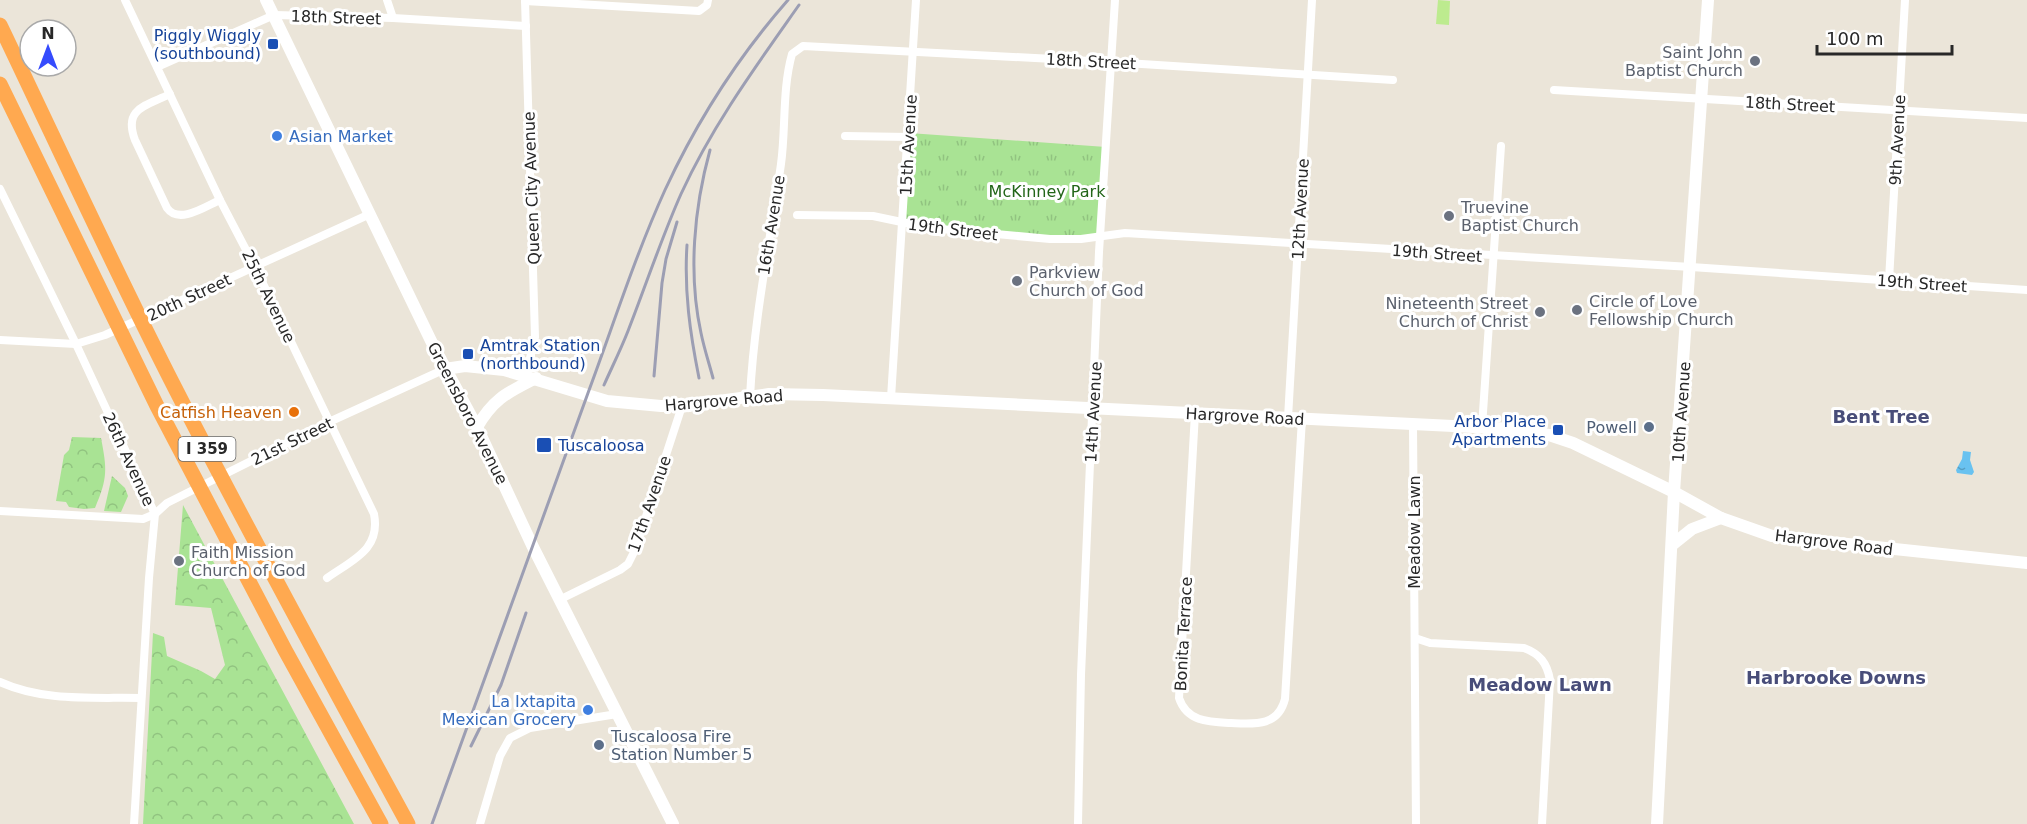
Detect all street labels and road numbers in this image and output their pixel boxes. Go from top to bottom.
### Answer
street label: 18th Street [290,6,382,29]
street label: 18th Street [1045,50,1137,73]
street label: 18th Street [1744,93,1836,116]
street label: 15th Avenue [896,94,921,196]
street label: 9th Avenue [1886,94,1909,186]
street label: Queen City Avenue [519,111,544,265]
street label: 12th Avenue [1288,158,1313,260]
street label: 16th Avenue [754,174,789,277]
street label: 19th Street [907,215,999,244]
street label: 19th Street [1391,241,1483,266]
street label: 25th Avenue [238,247,299,346]
street label: 20th Street [144,270,234,325]
street label: 19th Street [1876,271,1968,296]
street label: Greensboro Avenue [423,339,512,488]
street label: 14th Avenue [1081,361,1106,463]
street label: 10th Avenue [1668,361,1695,463]
street label: Hargrove Road [664,386,784,415]
street label: Hargrove Road [1185,404,1305,429]
street label: 26th Avenue [99,409,159,509]
street label: 21st Street [248,413,336,469]
road number: I 359 [178,437,236,461]
street label: 17th Avenue [624,453,675,555]
street label: Meadow Lawn [1405,475,1424,589]
street label: Hargrove Road [1774,526,1894,559]
street label: Bonita Terrace [1171,576,1196,692]

